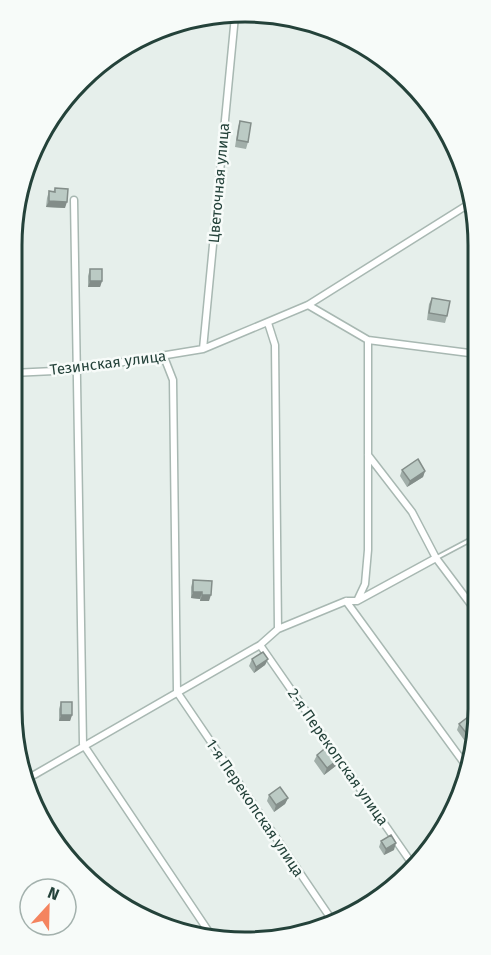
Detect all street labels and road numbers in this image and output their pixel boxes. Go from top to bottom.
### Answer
street label: Цветочная улица [205,122,233,244]
street label: Тезинская улица [49,347,167,379]
street label: 2-я Перекопская улица [284,685,392,829]
street label: 1-я Перекопская улица [202,736,308,880]

